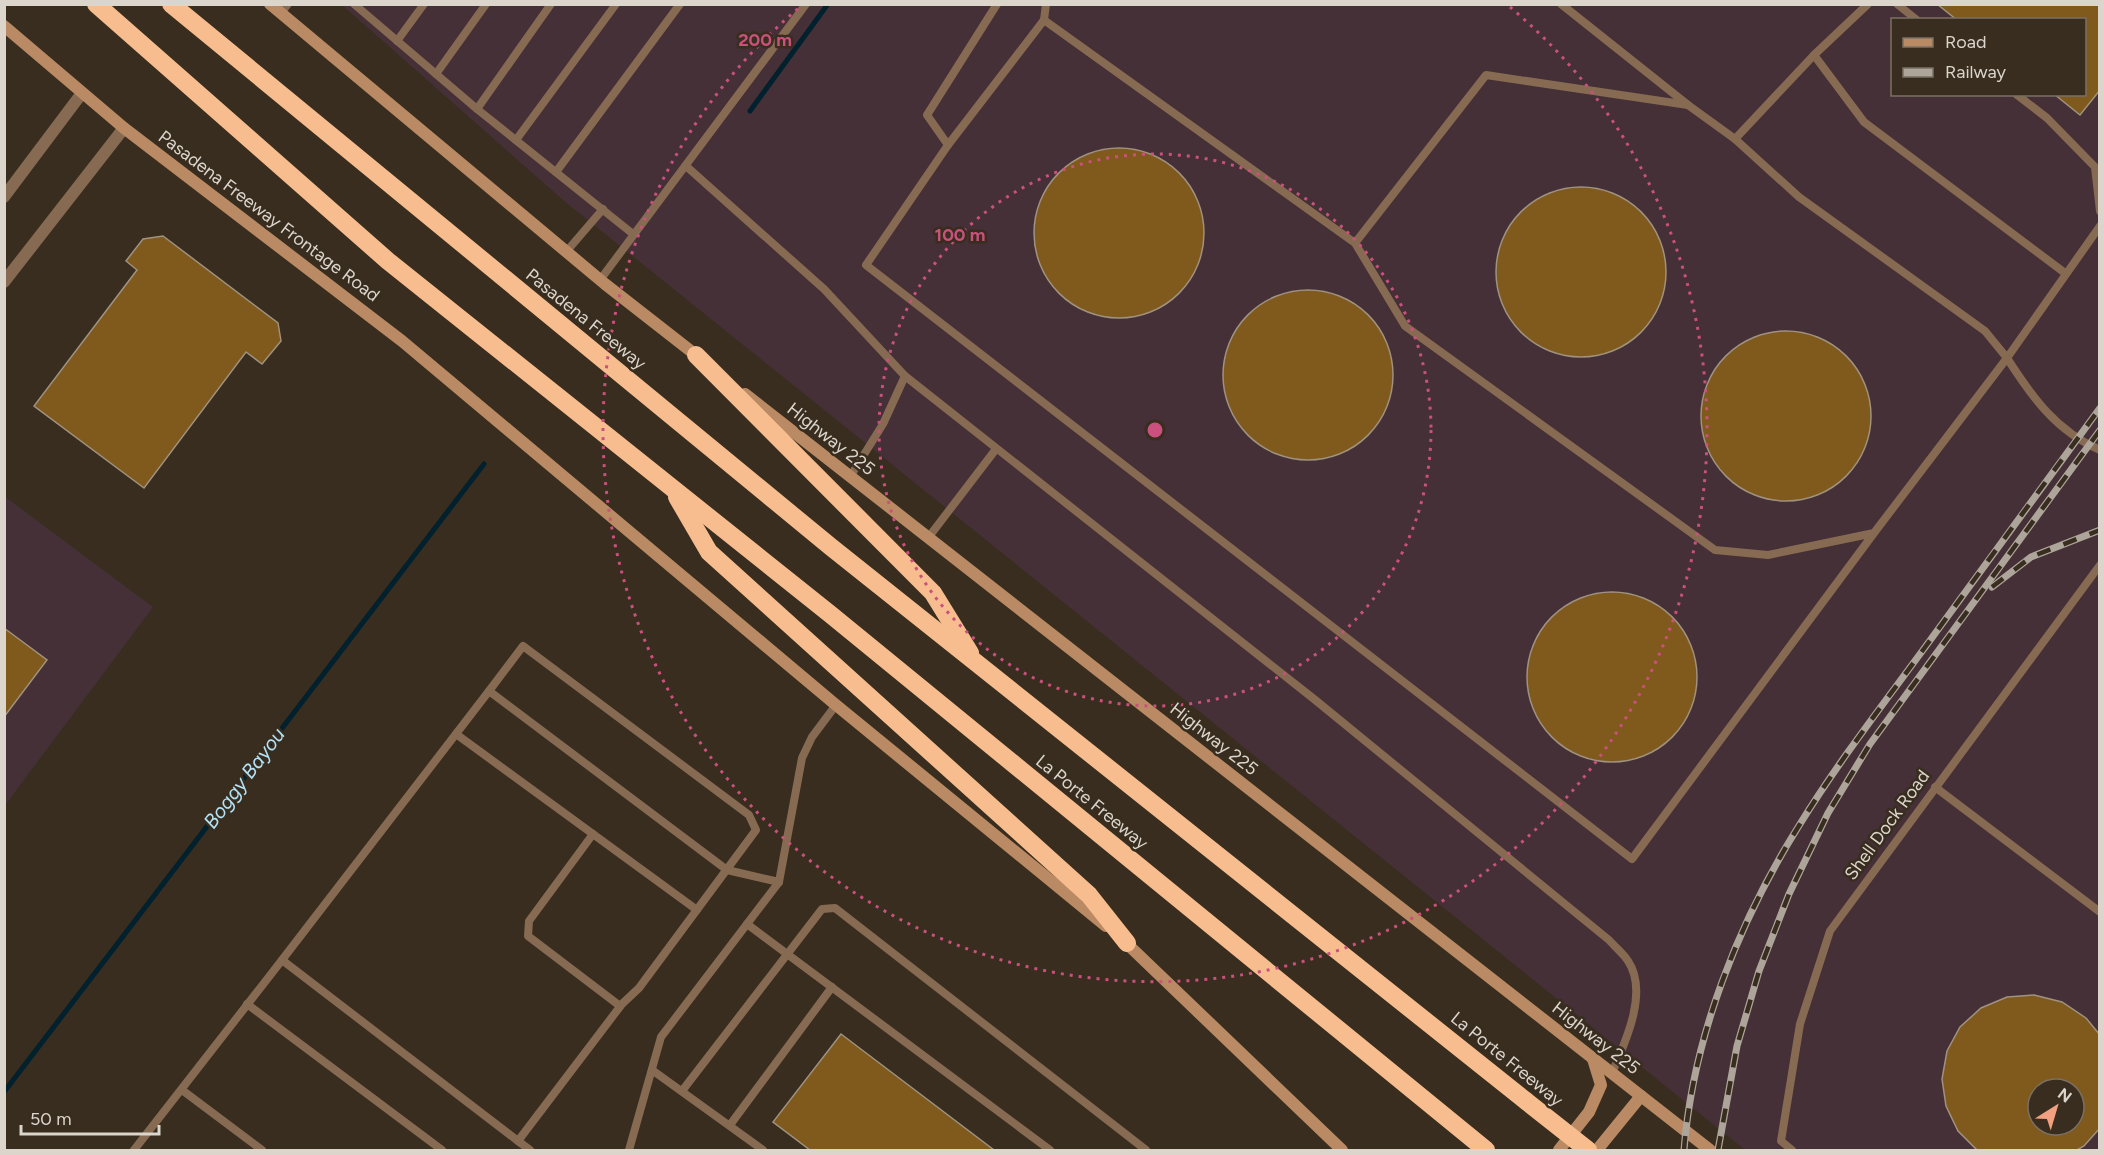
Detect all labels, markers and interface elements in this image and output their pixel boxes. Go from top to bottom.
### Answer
legend [1891,18,2086,96]
text: 200 m [738,29,792,51]
text: Road [1945,31,1986,53]
text: Railway [1945,61,2007,83]
street label: Pasadena Freeway Frontage Road [154,126,384,306]
text: 100 m [935,224,985,246]
street label: Pasadena Freeway [521,264,651,375]
street label: Highway 225 [783,398,879,480]
centre of rings [1145,420,1165,440]
street label: Highway 225 [1166,698,1262,780]
water label: Boggy Bayou [198,723,290,833]
street label: La Porte Freeway [1031,750,1153,854]
street label: Shell Dock Road [1840,766,1934,884]
street label: Highway 225 [1548,997,1644,1079]
street label: La Porte Freeway [1446,1007,1568,1111]
north arrow [2026,1077,2086,1137]
text: N [2054,1084,2075,1107]
scale bar [21,1098,159,1136]
text: 50 m [30,1108,72,1130]

